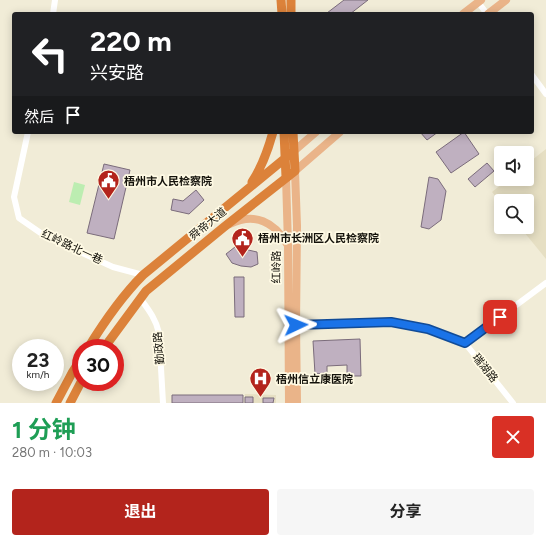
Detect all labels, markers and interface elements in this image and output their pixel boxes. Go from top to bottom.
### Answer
text: 220 m [90,24,172,58]
icon: left [24,28,76,80]
text: 兴安路 [90,62,144,84]
icon: arrive [62,104,84,126]
text: 然后 [24,108,54,126]
map controls [494,146,534,234]
button: sound [494,146,534,186]
public building icon: 梧州市人民检察院 [96,168,122,201]
place label: 梧州市人民检察院 [124,175,212,188]
button: search [494,194,534,234]
street label: 舜帝大道 [187,205,229,243]
public building icon: 梧州市长洲区人民检察院 [230,225,256,258]
street label: 红岭路北一巷 [39,227,105,267]
place label: 梧州市长洲区人民检察院 [258,232,379,245]
street label: 红岭路 [270,251,283,284]
pin [483,300,517,334]
position arrow [275,304,317,346]
icon: arrive [489,306,511,328]
street label: 勤政路 [151,331,167,365]
speed limit sign: 30 [72,339,124,391]
text: 23 [27,348,49,372]
street label: 瑞湖路 [470,351,500,385]
hospital icon: 梧州信立康医院 [247,366,273,399]
text: km/h [27,368,49,381]
place label: 梧州信立康医院 [276,373,353,386]
text: 1 分钟 [12,415,76,444]
button: close [492,416,534,458]
text: 280 m · 10:03 [12,445,92,460]
button: 退出 [12,489,269,535]
button: 分享 [277,489,534,535]

